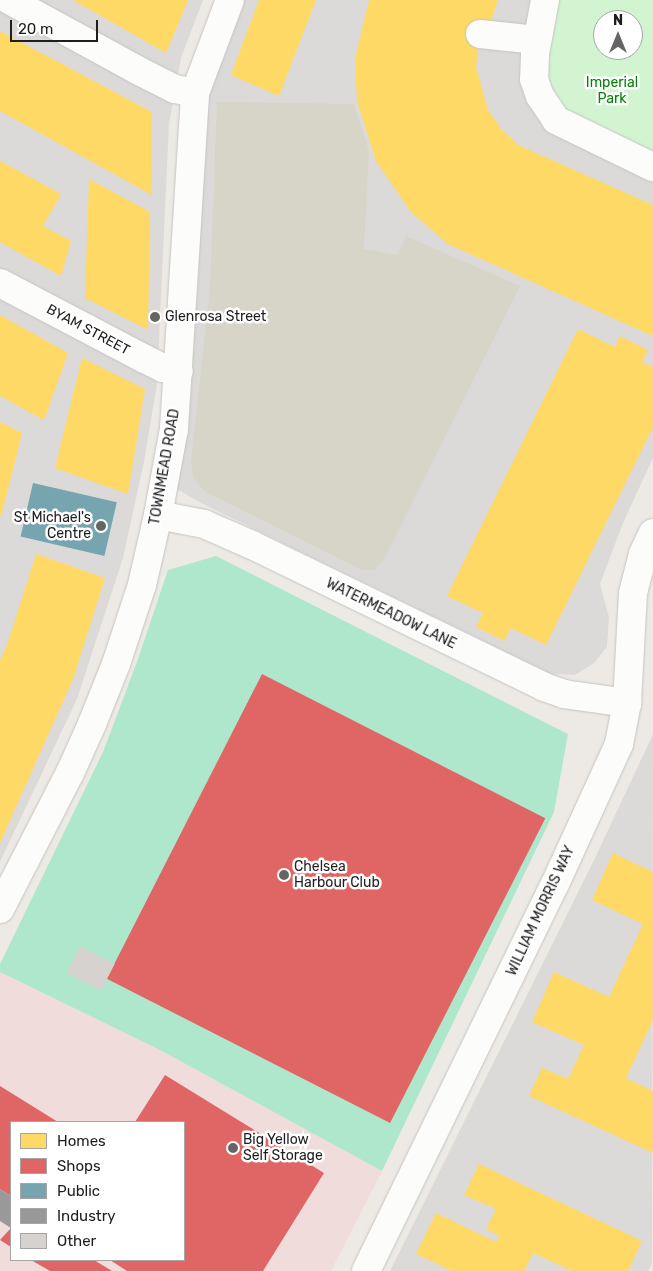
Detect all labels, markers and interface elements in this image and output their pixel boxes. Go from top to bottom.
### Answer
scale bar [12,10,100,42]
north arrow [593,10,643,60]
text: N [613,12,623,29]
text: 20 m [18,20,53,38]
park label: Imperial Park [586,75,638,108]
street label: BYAM STREET [43,301,133,359]
place label: Glenrosa Street [165,309,266,325]
marker: Glenrosa Street [149,311,161,323]
street label: TOWNMEAD ROAD [147,408,183,526]
place label: St Michael's Centre [14,510,91,542]
marker: St Michael's Centre [95,520,107,532]
street label: WATERMEADOW LANE [323,575,459,653]
street label: WILLIAM MORRIS WAY [503,843,579,979]
place label: Chelsea Harbour Club [294,859,380,892]
marker: Chelsea Harbour Club [278,869,290,881]
legend [10,1121,185,1261]
text: Homes [57,1132,106,1150]
place label: Big Yellow Self Storage [243,1132,323,1164]
marker: Big Yellow Self Storage [227,1142,239,1154]
text: Shops [57,1157,101,1175]
text: Public [57,1182,100,1200]
text: Industry [57,1207,116,1225]
text: Other [57,1232,96,1250]

